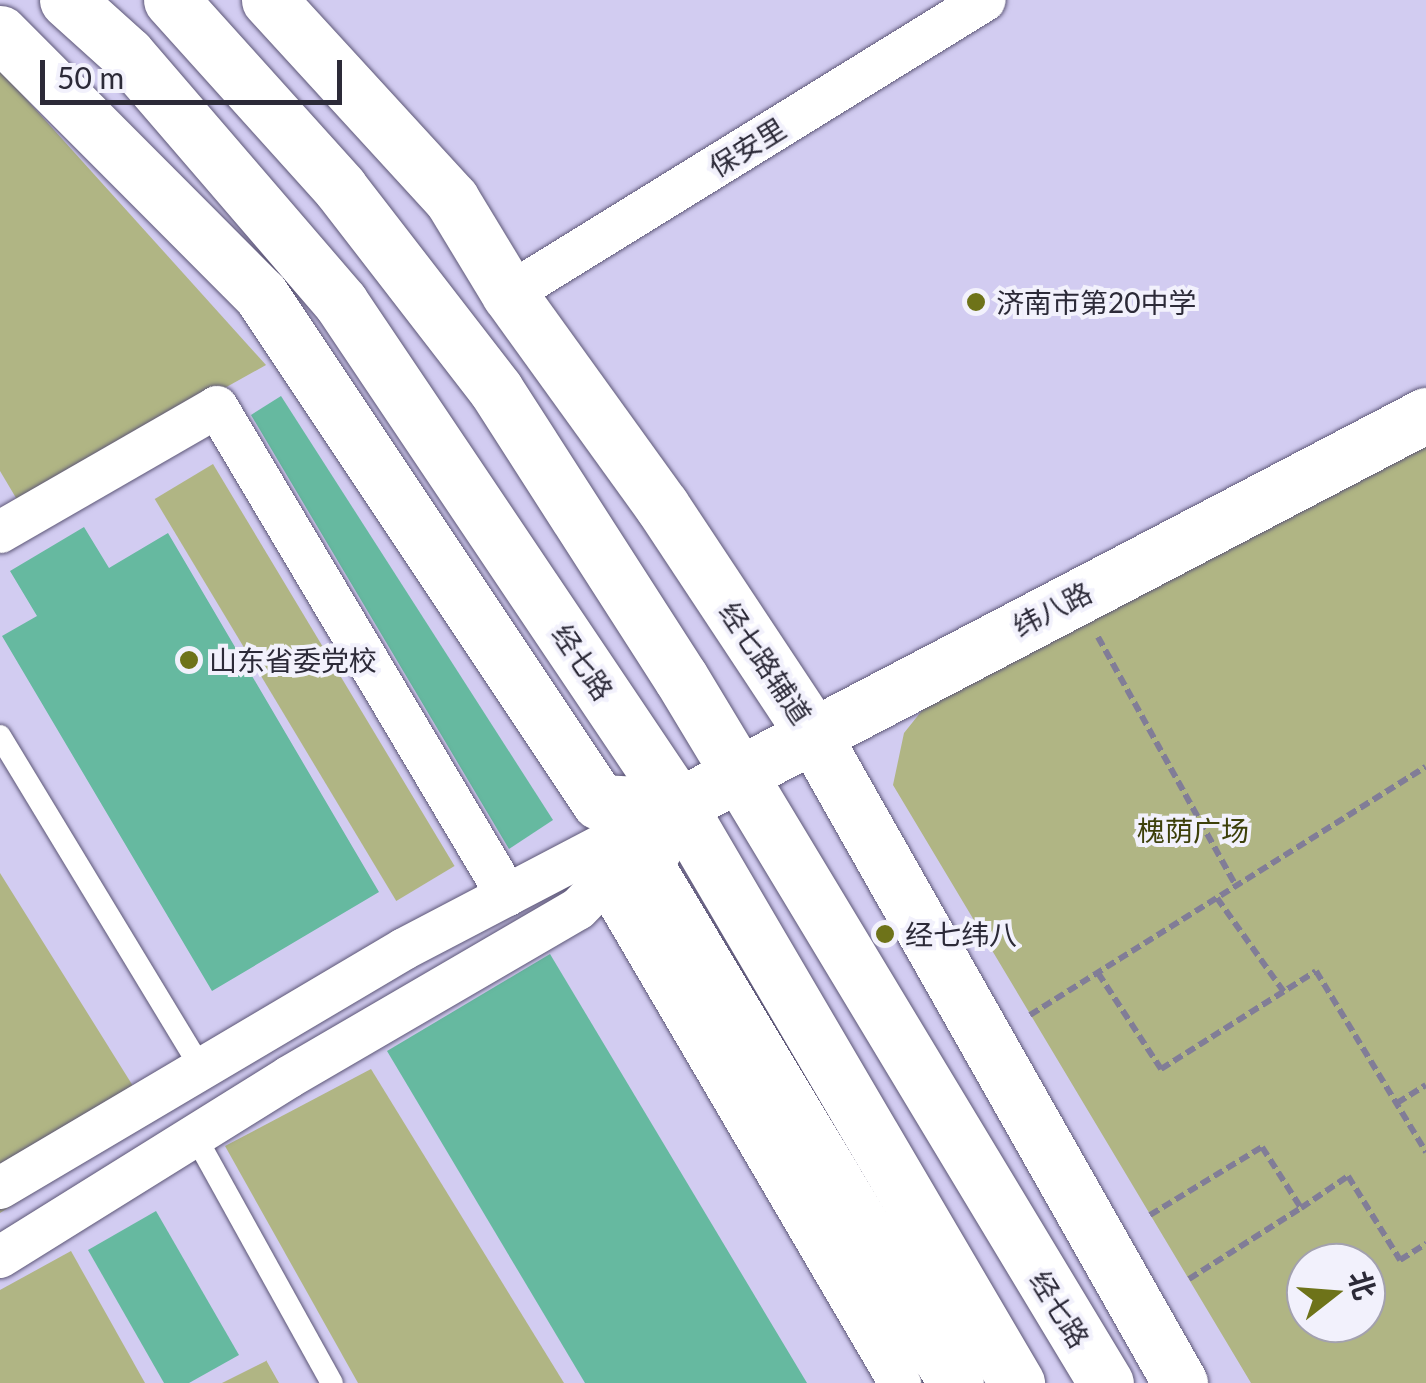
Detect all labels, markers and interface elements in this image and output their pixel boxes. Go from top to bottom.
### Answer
scale bar [45,40,348,102]
text: 50 m [57,59,124,95]
street label: 保安里 [702,110,792,184]
place label: 济南市第20中学 [996,285,1196,319]
marker: 济南市第20中学 [965,291,987,313]
street label: 纬八路 [1007,575,1097,643]
street label: 经七路辅道 [713,596,819,730]
street label: 经七路 [546,618,620,706]
place label: 山东省委党校 [209,643,377,677]
marker: 山东省委党校 [178,649,200,671]
park label: 槐荫广场 [1137,813,1249,847]
place label: 经七纬八 [905,917,1017,951]
marker: 经七纬八 [874,923,896,945]
north arrow [1286,1243,1386,1343]
street label: 经七路 [1023,1264,1097,1354]
text: 北 [1342,1266,1383,1303]

